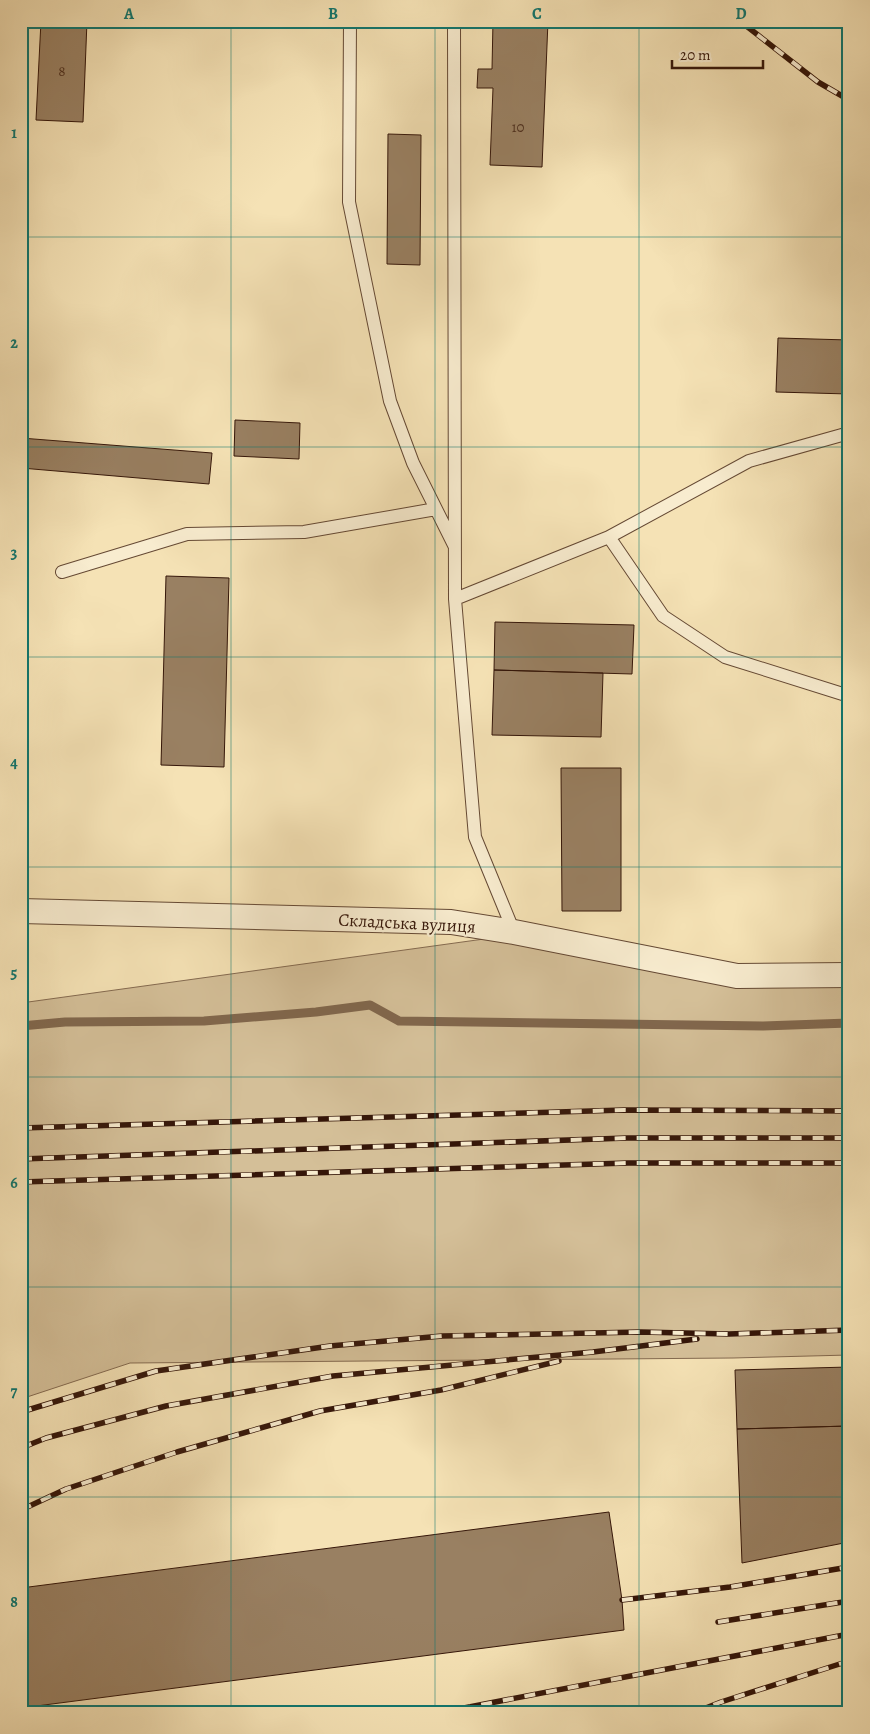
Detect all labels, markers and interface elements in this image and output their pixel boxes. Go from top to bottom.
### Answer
text: A [123,3,135,25]
text: B [328,3,338,25]
text: C [532,3,542,25]
text: D [735,3,747,25]
scale bar [672,38,764,70]
text: 20 m [680,45,711,65]
house number: 8 [58,61,66,81]
house number: 10 [511,117,525,137]
text: 1 [11,122,17,144]
text: 2 [10,332,18,354]
text: 3 [11,542,18,564]
text: 4 [10,752,18,774]
street label: Складська вулиця [338,907,476,939]
text: 5 [11,962,18,984]
text: 6 [10,1172,18,1194]
text: 7 [11,1381,18,1403]
text: 8 [10,1591,18,1613]

